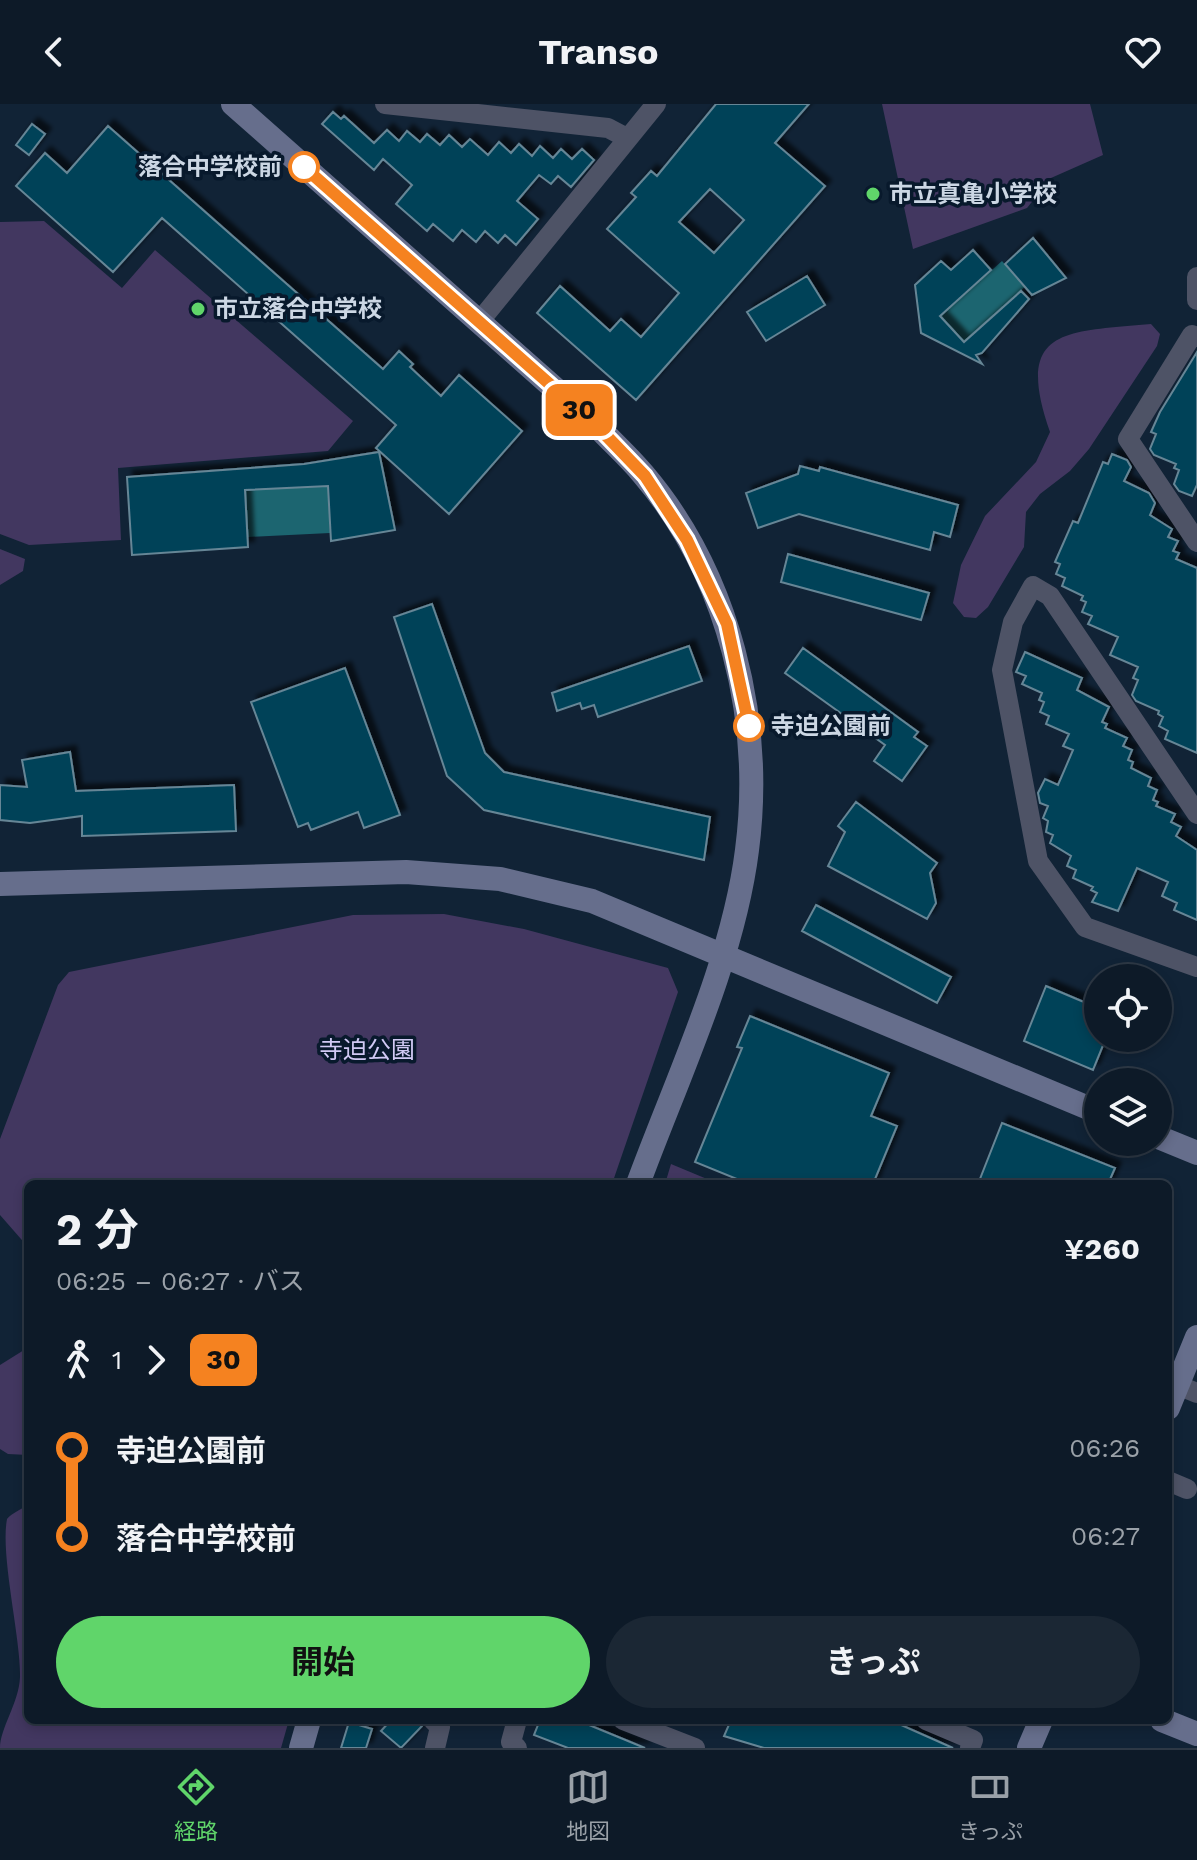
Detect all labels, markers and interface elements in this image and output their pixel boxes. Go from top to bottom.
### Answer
icon: back [32,30,76,74]
icon: heart [1121,30,1165,74]
text: Transo [538,31,659,73]
marker: 落合中学校前 [289,152,319,182]
place label: 落合中学校前 [138,153,282,181]
place label: 市立真亀小学校 [889,180,1057,208]
marker: 市立真亀小学校 [864,185,882,203]
place label: 市立落合中学校 [214,295,382,323]
marker: 市立落合中学校 [189,300,207,318]
line badge: 30 [543,384,615,436]
text: 30 [562,393,596,426]
marker: 寺迫公園前 [734,711,764,741]
place label: 寺迫公園前 [771,712,891,740]
map controls [1084,964,1172,1156]
button: locate [1084,964,1172,1052]
park label: 寺迫公園 [319,1036,415,1064]
button: layers [1084,1068,1172,1156]
text: 2 分 [56,1204,139,1256]
text: ¥260 [1064,1231,1140,1266]
text: 06:25 – 06:27 · バス [56,1266,305,1296]
icon: walk [56,1338,100,1382]
icon: forward [134,1338,178,1382]
text: 30 [206,1343,241,1376]
text: 1 [112,1345,122,1375]
text: 寺迫公園前 [116,1433,266,1468]
text: 06:26 [1069,1433,1140,1463]
text: 落合中学校前 [116,1521,296,1556]
text: 06:27 [1071,1521,1140,1551]
button: 開始 [56,1616,590,1708]
button: きっぷ [606,1616,1140,1708]
tab: 経路 [174,1765,218,1845]
tab: 地図 [566,1765,610,1845]
tab: きっぷ [958,1765,1023,1845]

